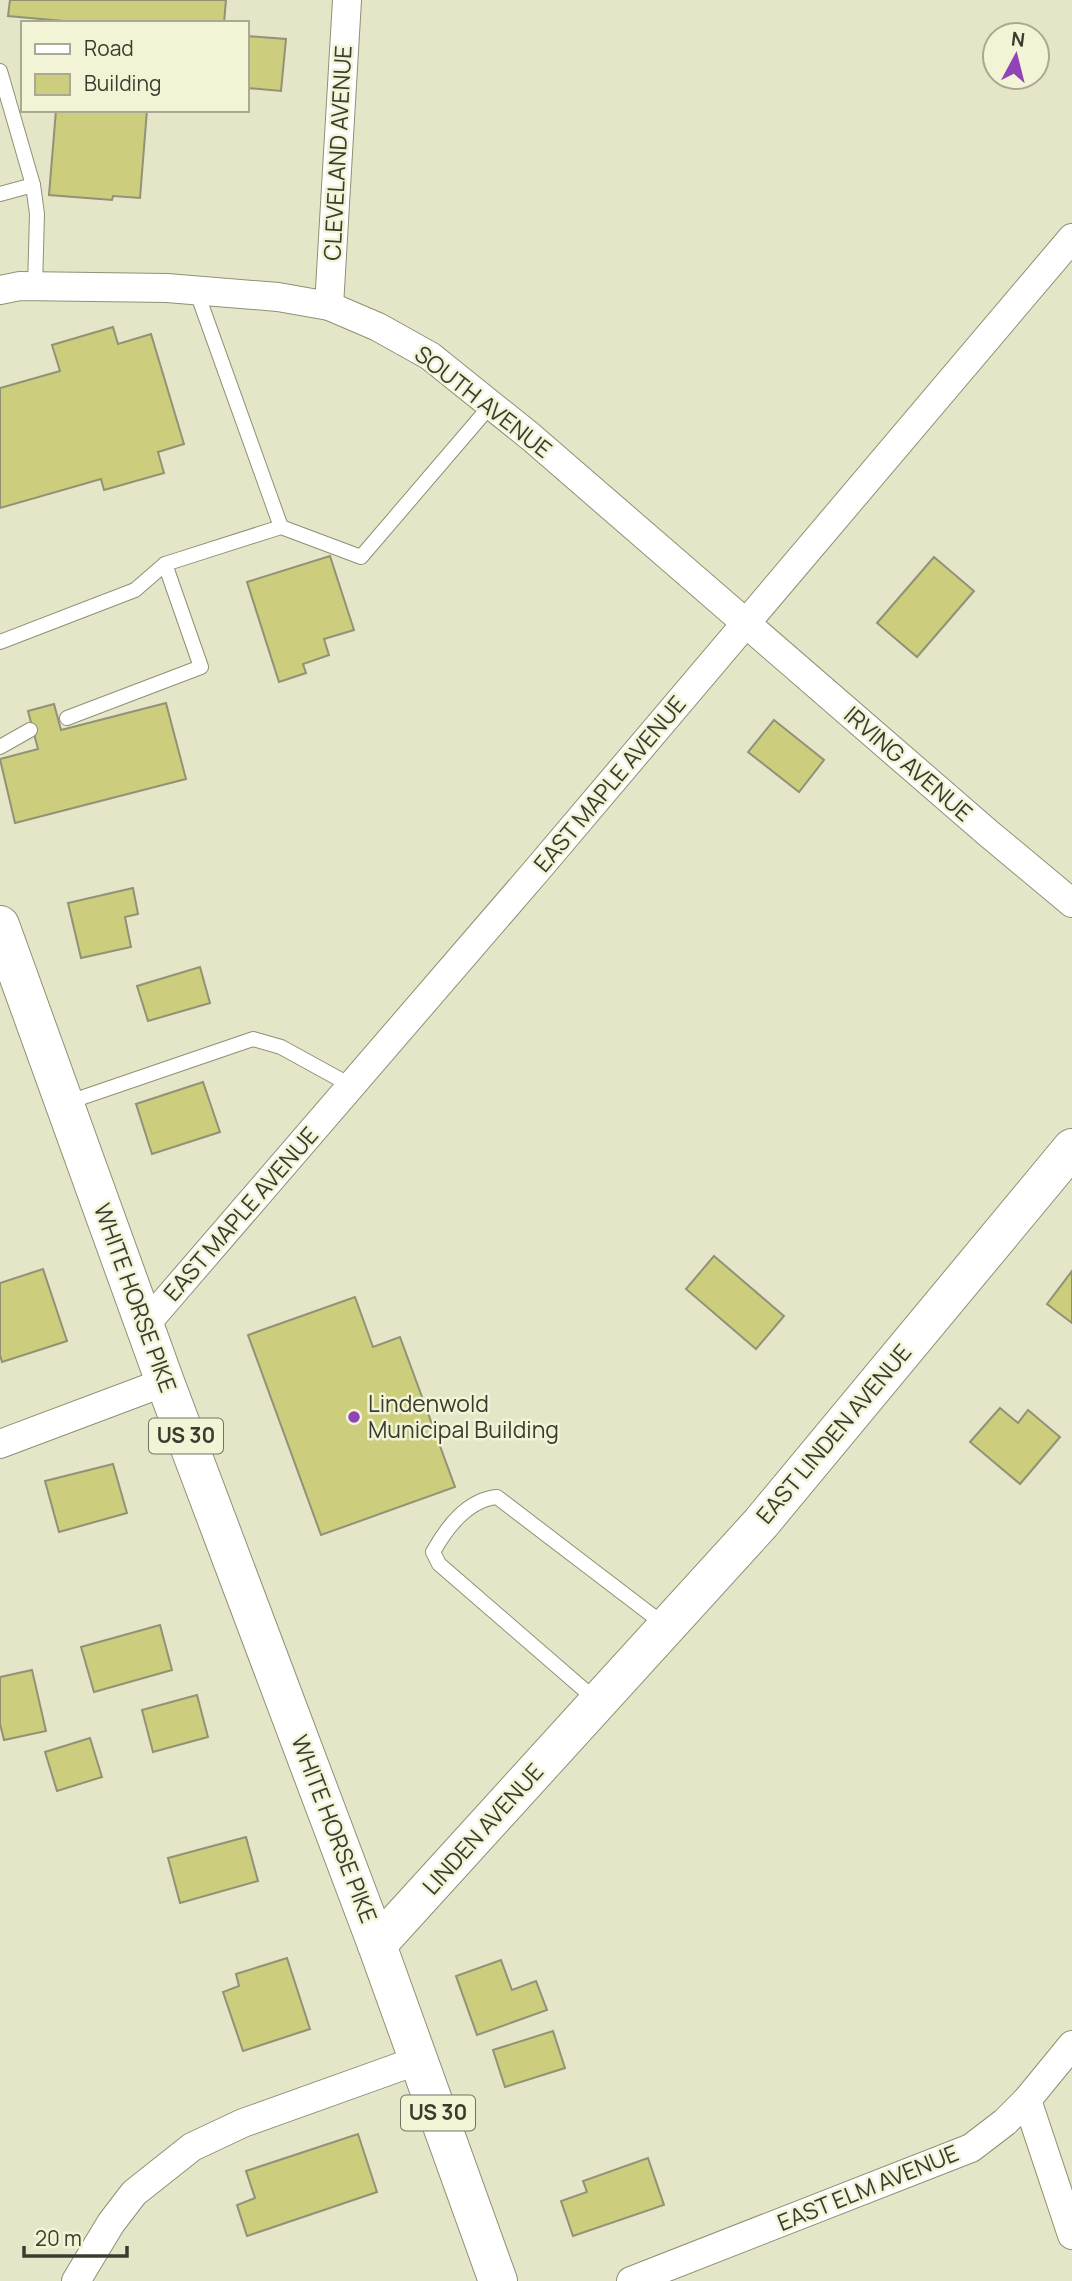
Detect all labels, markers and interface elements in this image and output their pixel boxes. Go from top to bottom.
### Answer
legend [21,21,248,112]
north arrow [981,21,1051,91]
text: N [1010,25,1026,53]
text: Road [84,34,134,62]
street label: CLEVELAND AVENUE [315,45,359,261]
text: Building [84,69,161,97]
street label: SOUTH AVENUE [408,338,559,465]
street label: EAST MAPLE AVENUE [526,688,693,878]
street label: IRVING AVENUE [838,698,980,828]
street label: EAST MAPLE AVENUE [156,1119,325,1307]
street label: WHITE HORSE PIKE [87,1199,185,1397]
street label: EAST LINDEN AVENUE [748,1337,918,1530]
place label: Lindenwold Municipal Building [368,1387,559,1445]
marker: Lindenwold Municipal Building [346,1409,362,1425]
road number: US 30 [149,1418,223,1454]
street label: WHITE HORSE PIKE [284,1730,386,1927]
street label: LINDEN AVENUE [415,1756,550,1901]
road number: US 30 [401,2096,475,2130]
street label: EAST ELM AVENUE [772,2136,963,2238]
scale bar [24,2214,128,2258]
text: 20 m [35,2224,82,2252]

